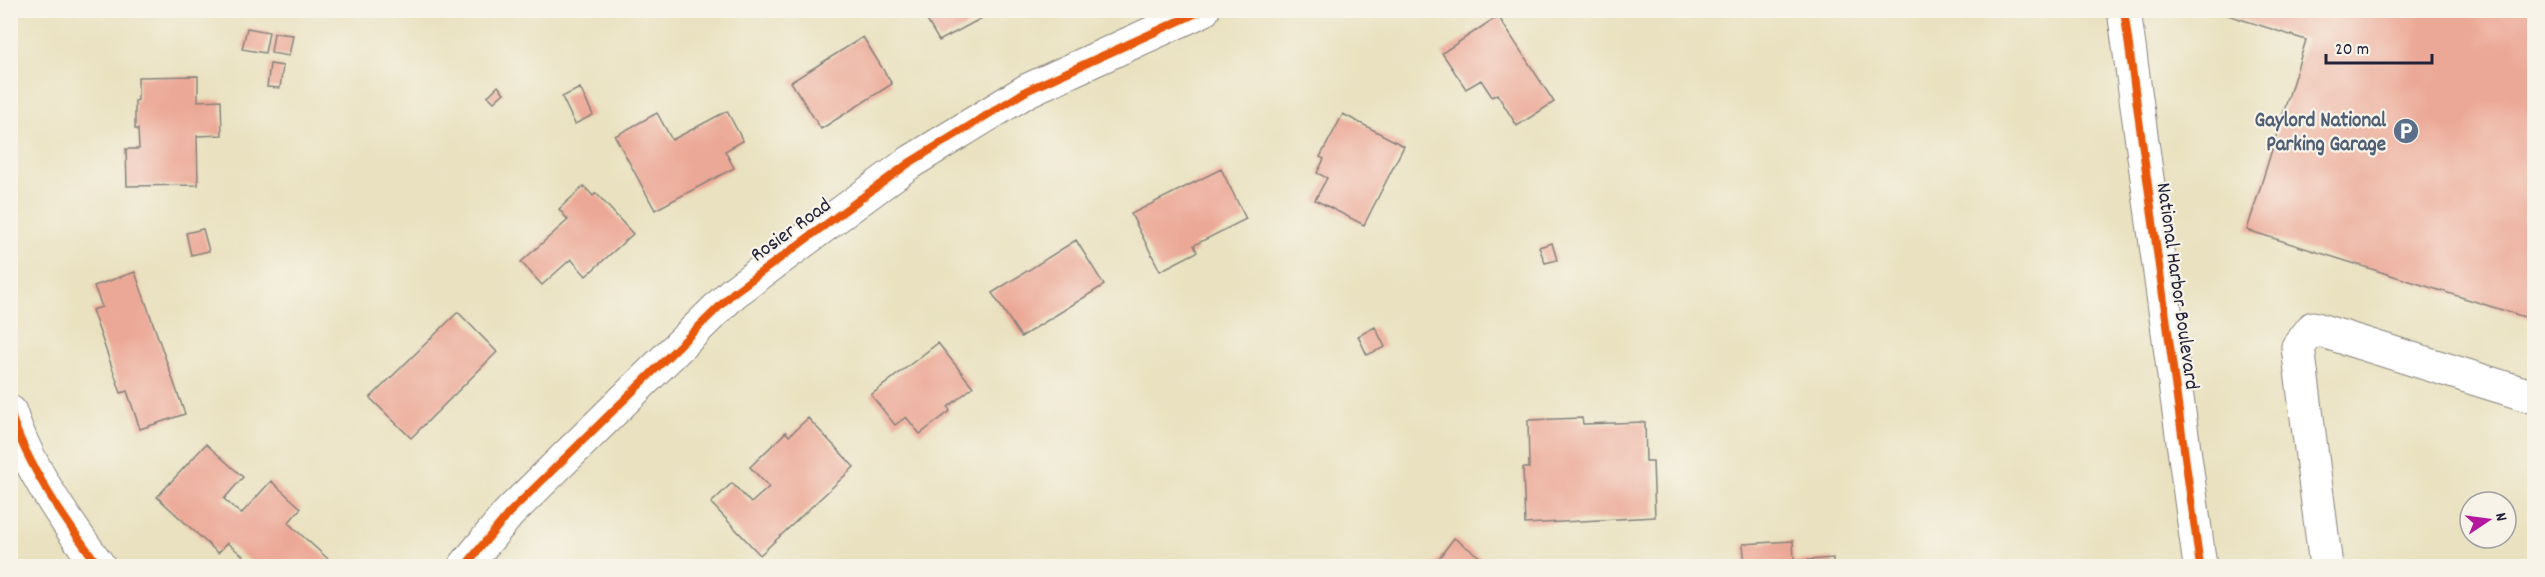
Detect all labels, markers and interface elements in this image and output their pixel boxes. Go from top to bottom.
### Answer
scale bar [2326,27,2432,65]
text: 20 m [2335,38,2369,63]
place label: Gaylord National Parking Garage [2255,107,2387,161]
parking icon: Gaylord National Parking Garage [2391,116,2421,146]
street label: National Harbor Boulevard [2147,181,2205,392]
street label: Rosier Road [745,192,838,271]
north arrow [2458,490,2518,550]
text: N [2488,511,2512,524]

